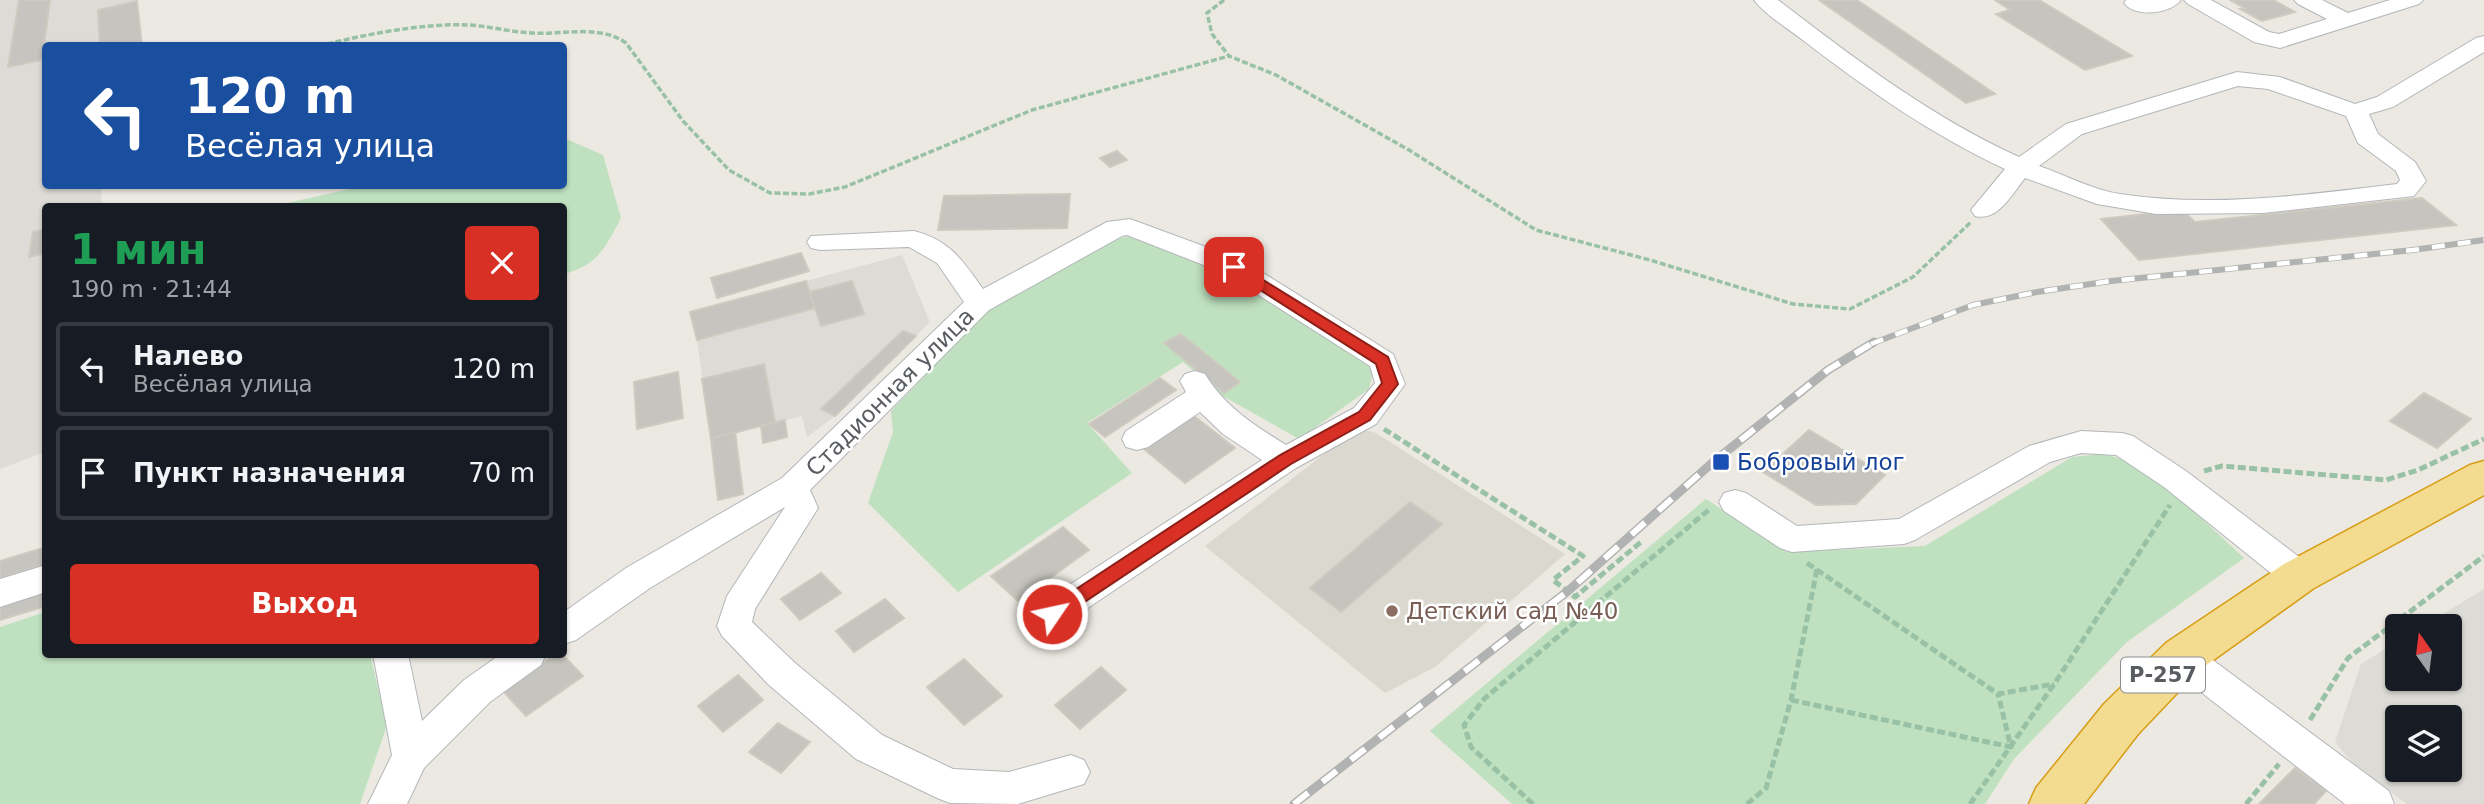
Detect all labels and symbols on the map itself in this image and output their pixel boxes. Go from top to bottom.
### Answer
pin [1204,237,1264,297]
street label: Стадионная улица [801,303,979,481]
place label: Бобровый лог [1737,449,1905,475]
marker: Бобровый лог [1711,452,1731,472]
position arrow [1015,577,1089,651]
place label: Детский сад №40 [1406,598,1618,624]
marker: Детский сад №40 [1384,603,1400,619]
north arrow [2385,614,2462,691]
road number: Р-257 [2121,658,2205,692]

